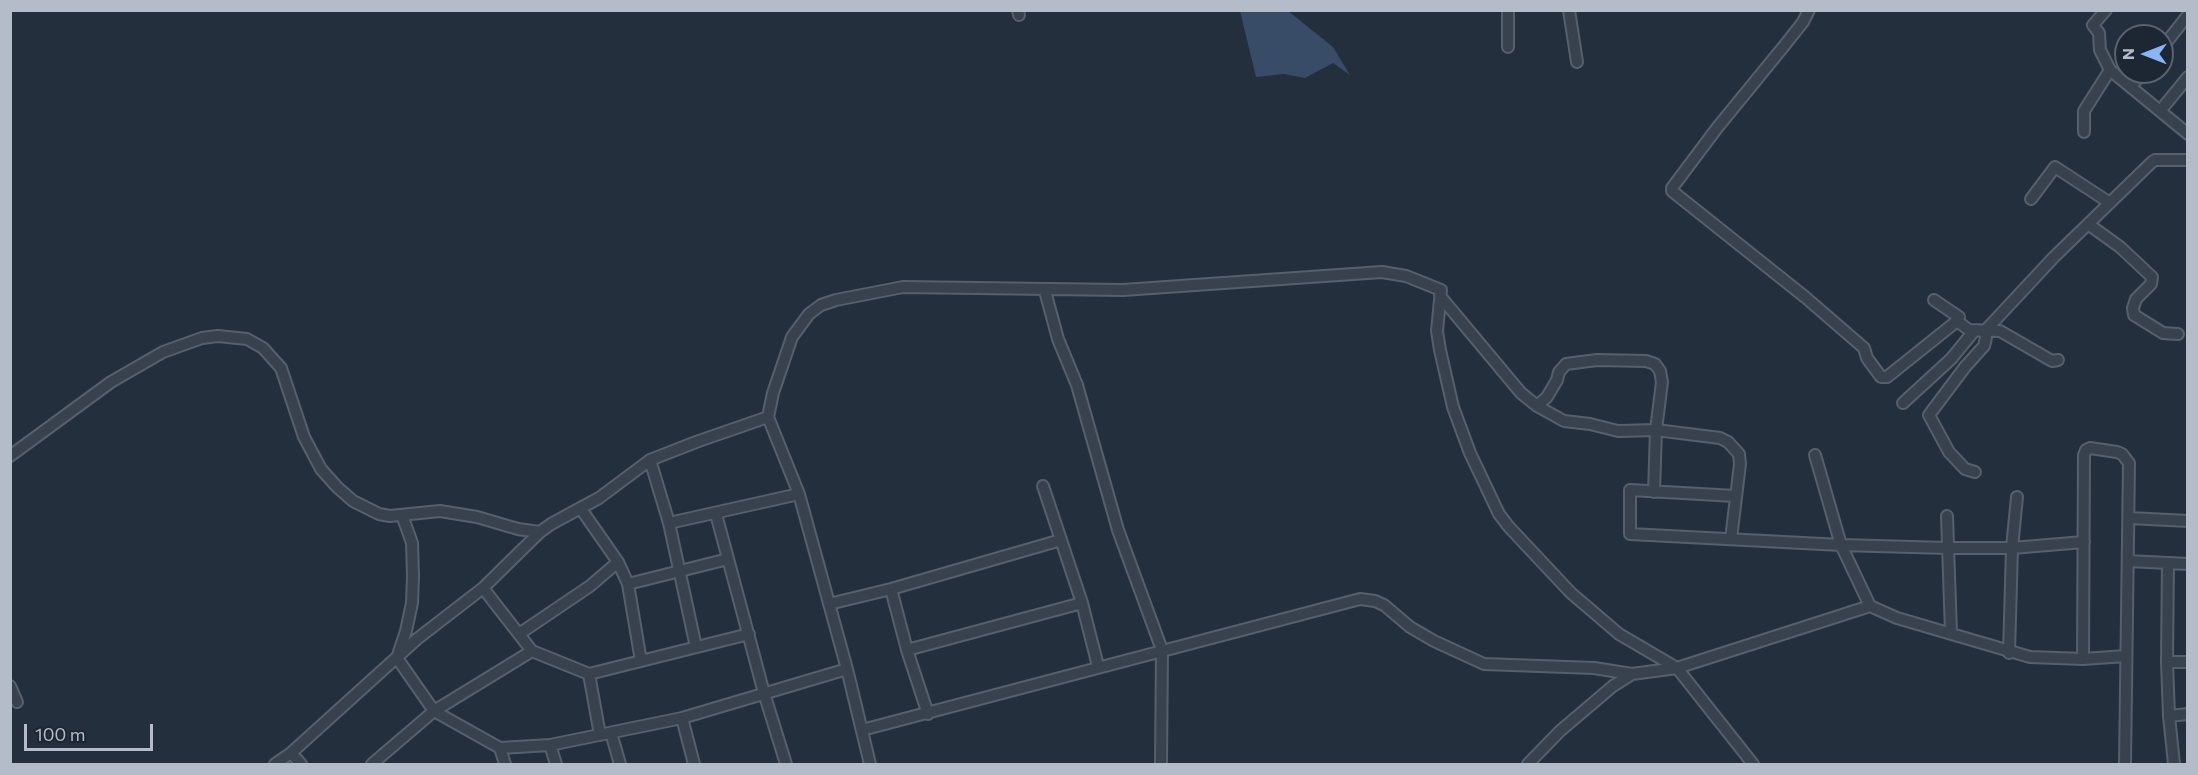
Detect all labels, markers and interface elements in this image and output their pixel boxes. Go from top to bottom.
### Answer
north arrow [2114,24,2174,84]
text: N [2118,48,2137,60]
scale bar [27,712,156,750]
text: 100 m [35,723,85,745]

